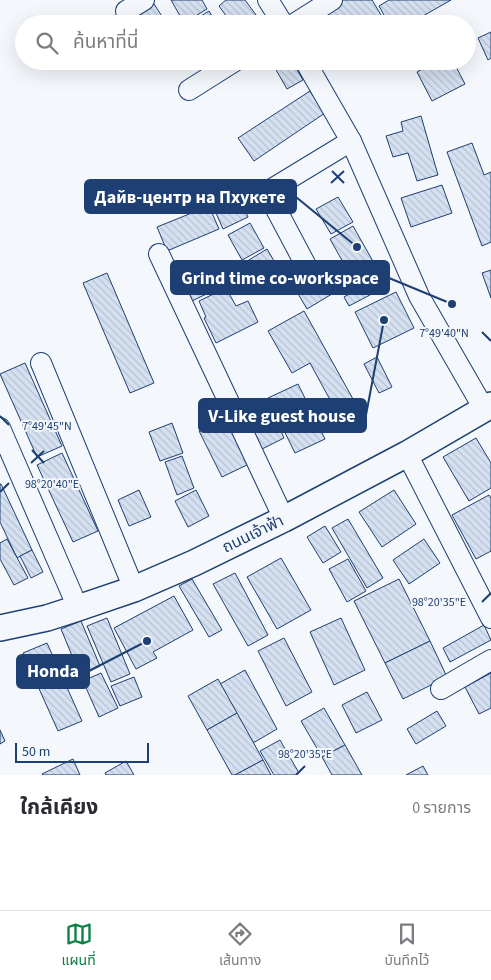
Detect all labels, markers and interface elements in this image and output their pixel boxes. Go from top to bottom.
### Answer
search box [15,15,476,70]
icon: search [33,29,61,57]
text: ค้นหาที่นี่ [73,29,138,56]
callout: Дайв-центр на Пхукете [85,180,296,213]
text: Дайв-центр на Пхукете [94,185,286,210]
callout: Grind time co-workspace [171,261,389,294]
text: Grind time co-workspace [181,266,379,291]
text: 7°49'40"N [419,325,469,342]
callout: V-Like guest house [199,399,366,432]
text: V-Like guest house [207,404,356,429]
text: 7°49'45"N [22,418,72,435]
text: 98°20'40"E [25,476,79,493]
street label: ถนนเจ้าฟ้า [219,510,287,558]
text: 98°20'35"E [412,594,466,611]
callout: Honda [17,655,89,688]
text: Honda [27,659,79,684]
scale bar [15,740,149,763]
text: 50 m [22,742,50,762]
text: 98°20'35"E [278,746,332,763]
text: ใกล้เคียง [20,792,98,822]
text: 0 รายการ [412,797,471,819]
tab: แผนที่ [62,920,96,971]
tab: เส้นทาง [219,920,261,971]
tab: บันทึกไว้ [384,920,429,971]

